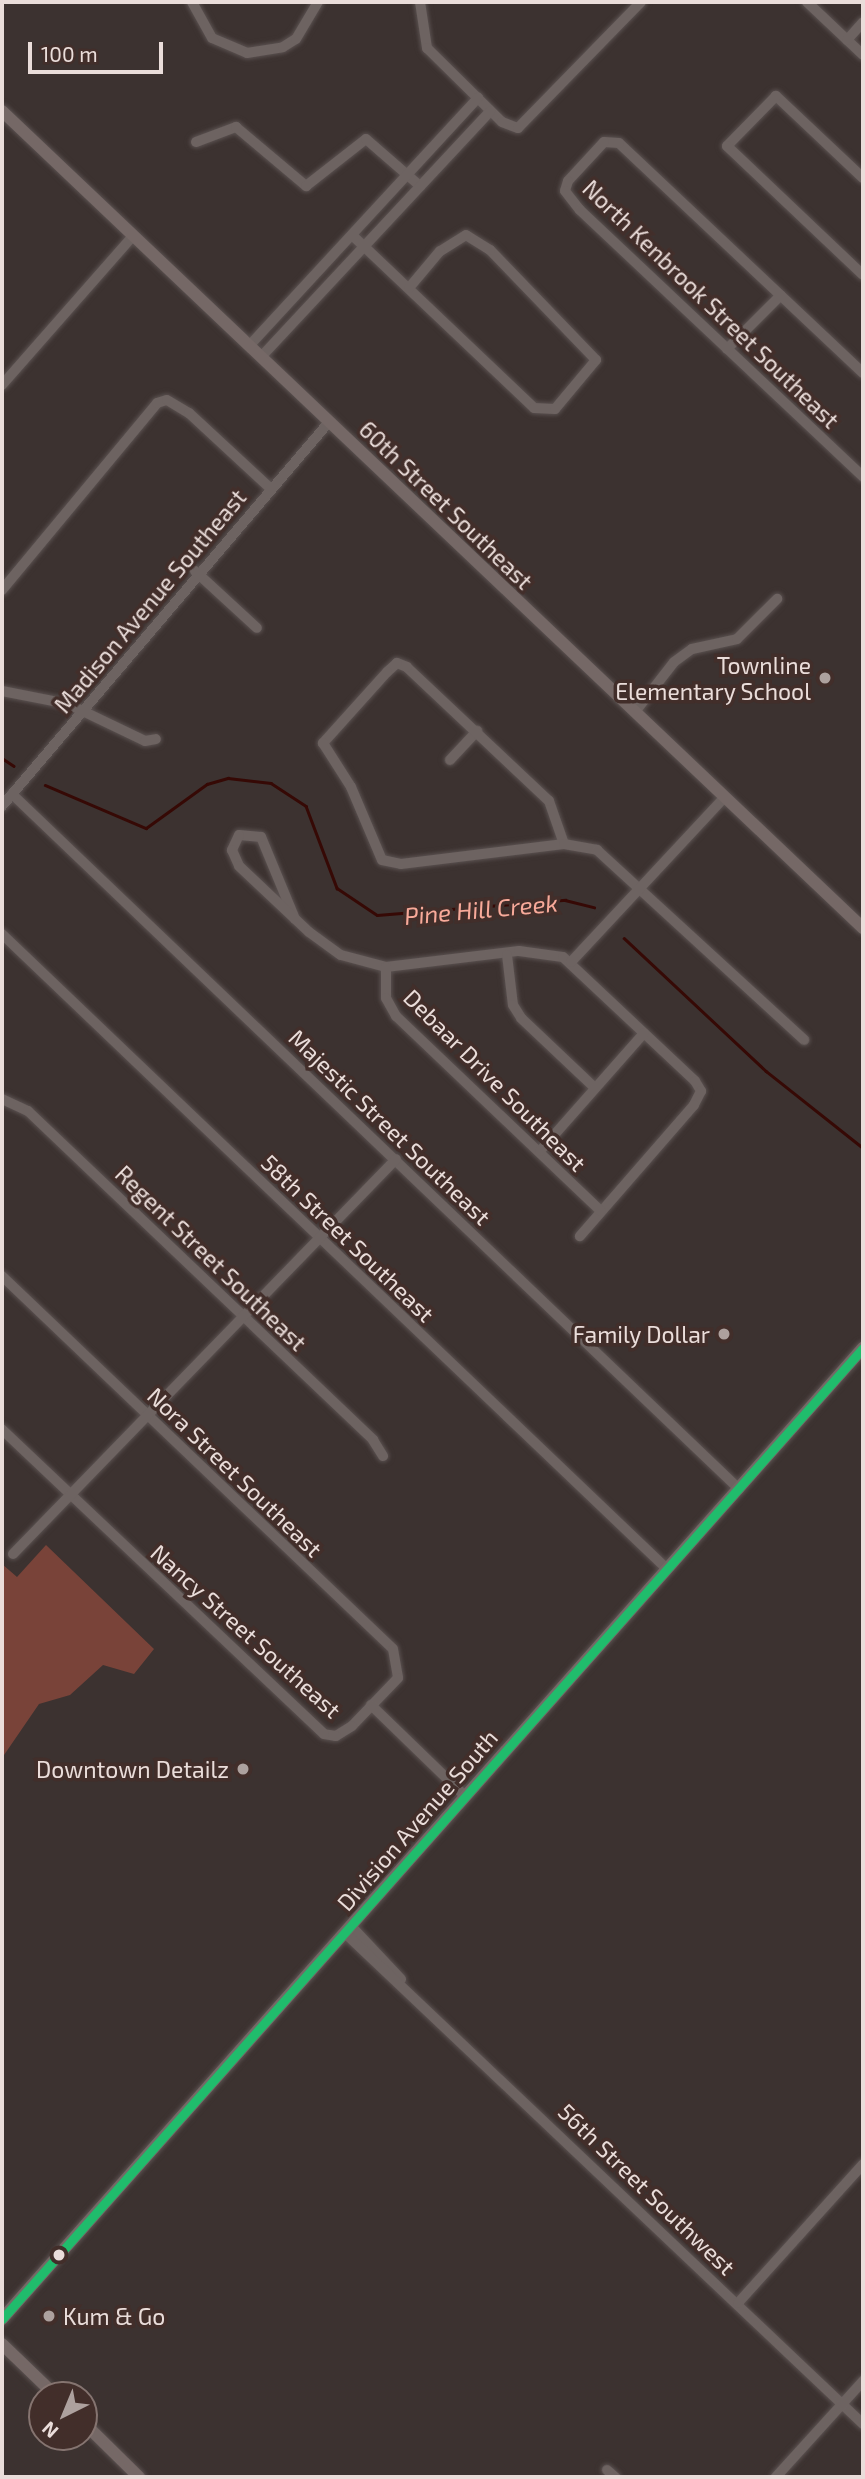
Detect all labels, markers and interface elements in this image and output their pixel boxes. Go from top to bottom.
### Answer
scale bar [32,28,166,72]
text: 100 m [41,41,98,66]
street label: North Kenbrook Street Southeast [577,174,845,434]
street label: 60th Street Southeast [354,415,538,595]
street label: Madison Avenue Southeast [48,483,252,719]
place label: Townline Elementary School [615,651,811,705]
marker: Townline Elementary School [817,670,833,686]
water label: Pine Hill Creek [403,888,559,930]
street label: Debaar Drive Southeast [398,983,592,1177]
street label: Majestic Street Southeast [284,1024,496,1230]
street label: 58th Street Southeast [256,1148,440,1328]
street label: Regent Street Southeast [110,1160,312,1356]
place label: Family Dollar [572,1320,710,1348]
marker: Family Dollar [716,1326,732,1342]
street label: Nora Street Southeast [142,1382,328,1562]
street label: Nancy Street Southeast [145,1538,347,1724]
street label: Division Avenue South [331,1724,503,1916]
place label: Downtown Detailz [36,1755,229,1783]
marker: Downtown Detailz [235,1761,251,1777]
street label: 56th Street Southwest [553,2098,741,2280]
unlabelled marker [52,2248,66,2262]
place label: Kum & Go [63,2302,165,2330]
marker: Kum & Go [41,2308,57,2324]
north arrow [28,2381,98,2451]
text: N [37,2417,63,2443]

